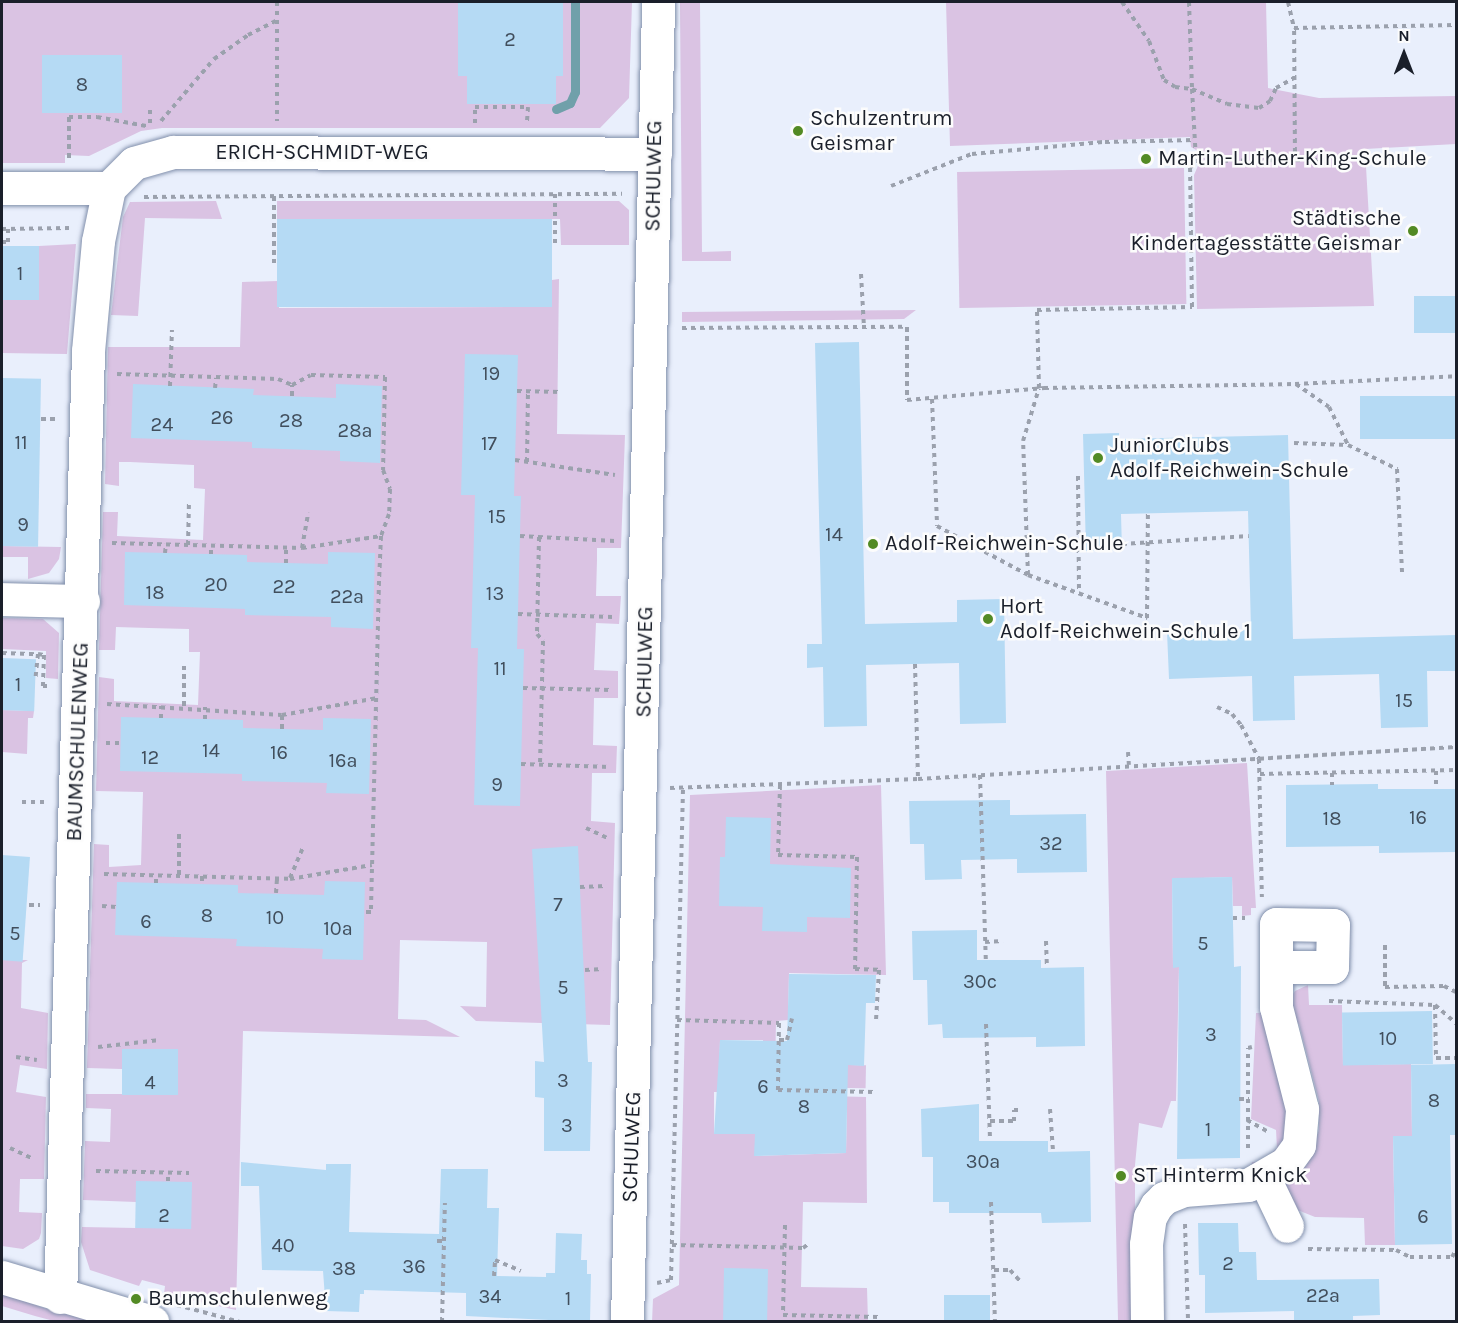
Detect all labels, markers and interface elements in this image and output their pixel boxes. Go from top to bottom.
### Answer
north arrow [1374,24,1434,84]
text: N [1398,26,1410,45]
house number: 2 [504,27,516,51]
house number: 8 [76,72,88,96]
place label: Schulzentrum Geismar [810,105,953,156]
street label: SCHULWEG [640,120,668,232]
marker: Schulzentrum Geismar [791,124,805,138]
street label: ERICH-SCHMIDT-WEG [215,140,429,166]
place label: Martin-Luther-King-Schule [1158,146,1426,172]
marker: Martin-Luther-King-Schule [1139,152,1153,166]
place label: Städtische Kindertagesstätte Geismar [1131,205,1401,256]
marker: Städtische Kindertagesstätte Geismar [1406,224,1420,238]
house number: 1 [17,261,23,285]
house number: 19 [482,361,500,385]
house number: 26 [210,405,234,429]
house number: 28 [279,408,303,432]
house number: 24 [151,412,173,436]
house number: 28a [338,418,372,442]
house number: 11 [14,430,28,454]
house number: 17 [481,431,497,455]
place label: JuniorClubs Adolf-Reichwein-Schule [1110,432,1348,484]
marker: JuniorClubs Adolf-Reichwein-Schule [1091,451,1105,465]
house number: 15 [488,504,506,528]
house number: 9 [17,512,29,536]
house number: 14 [825,522,843,546]
place label: Adolf-Reichwein-Schule [885,531,1123,557]
marker: Adolf-Reichwein-Schule [866,537,880,551]
house number: 20 [204,572,228,596]
house number: 22 [272,574,296,598]
house number: 18 [146,580,164,604]
house number: 13 [486,581,504,605]
house number: 22a [330,584,364,608]
place label: Hort Adolf-Reichwein-Schule 1 [1000,593,1251,644]
street label: SCHULWEG [631,606,659,718]
marker: Hort Adolf-Reichwein-Schule 1 [981,612,995,626]
street label: BAUMSCHULENWEG [61,642,95,842]
house number: 11 [493,656,507,680]
house number: 1 [15,672,21,696]
house number: 15 [1395,688,1413,712]
house number: 14 [202,738,220,762]
house number: 16 [270,740,288,764]
house number: 12 [141,745,159,769]
house number: 16a [328,748,358,772]
house number: 9 [491,772,503,796]
house number: 16 [1409,805,1427,829]
house number: 18 [1323,806,1341,830]
house number: 32 [1039,831,1063,855]
house number: 7 [553,892,563,916]
house number: 8 [201,903,213,927]
house number: 10 [266,905,284,929]
house number: 6 [140,909,152,933]
house number: 10a [323,916,353,940]
house number: 5 [9,921,21,945]
house number: 5 [1197,931,1209,955]
house number: 30c [963,969,997,993]
house number: 5 [557,975,569,999]
house number: 3 [1205,1022,1217,1046]
house number: 10 [1379,1026,1397,1050]
house number: 3 [557,1068,569,1092]
house number: 4 [144,1070,156,1094]
house number: 6 [757,1074,769,1098]
house number: 8 [1428,1088,1440,1112]
street label: SCHULWEG [617,1091,647,1203]
house number: 8 [798,1094,810,1118]
house number: 3 [561,1113,573,1137]
house number: 1 [1205,1117,1211,1141]
house number: 30a [966,1149,1000,1173]
place label: ST Hinterm Knick [1133,1163,1307,1189]
marker: ST Hinterm Knick [1114,1169,1128,1183]
house number: 2 [158,1203,170,1227]
house number: 6 [1417,1204,1429,1228]
house number: 40 [271,1233,295,1257]
house number: 2 [1222,1251,1234,1275]
house number: 36 [402,1254,426,1278]
house number: 38 [332,1256,356,1280]
house number: 22a [1306,1283,1340,1307]
house number: 34 [479,1284,501,1308]
place label: Baumschulenweg [148,1286,328,1312]
house number: 1 [565,1286,571,1310]
marker: Baumschulenweg [129,1292,143,1306]

